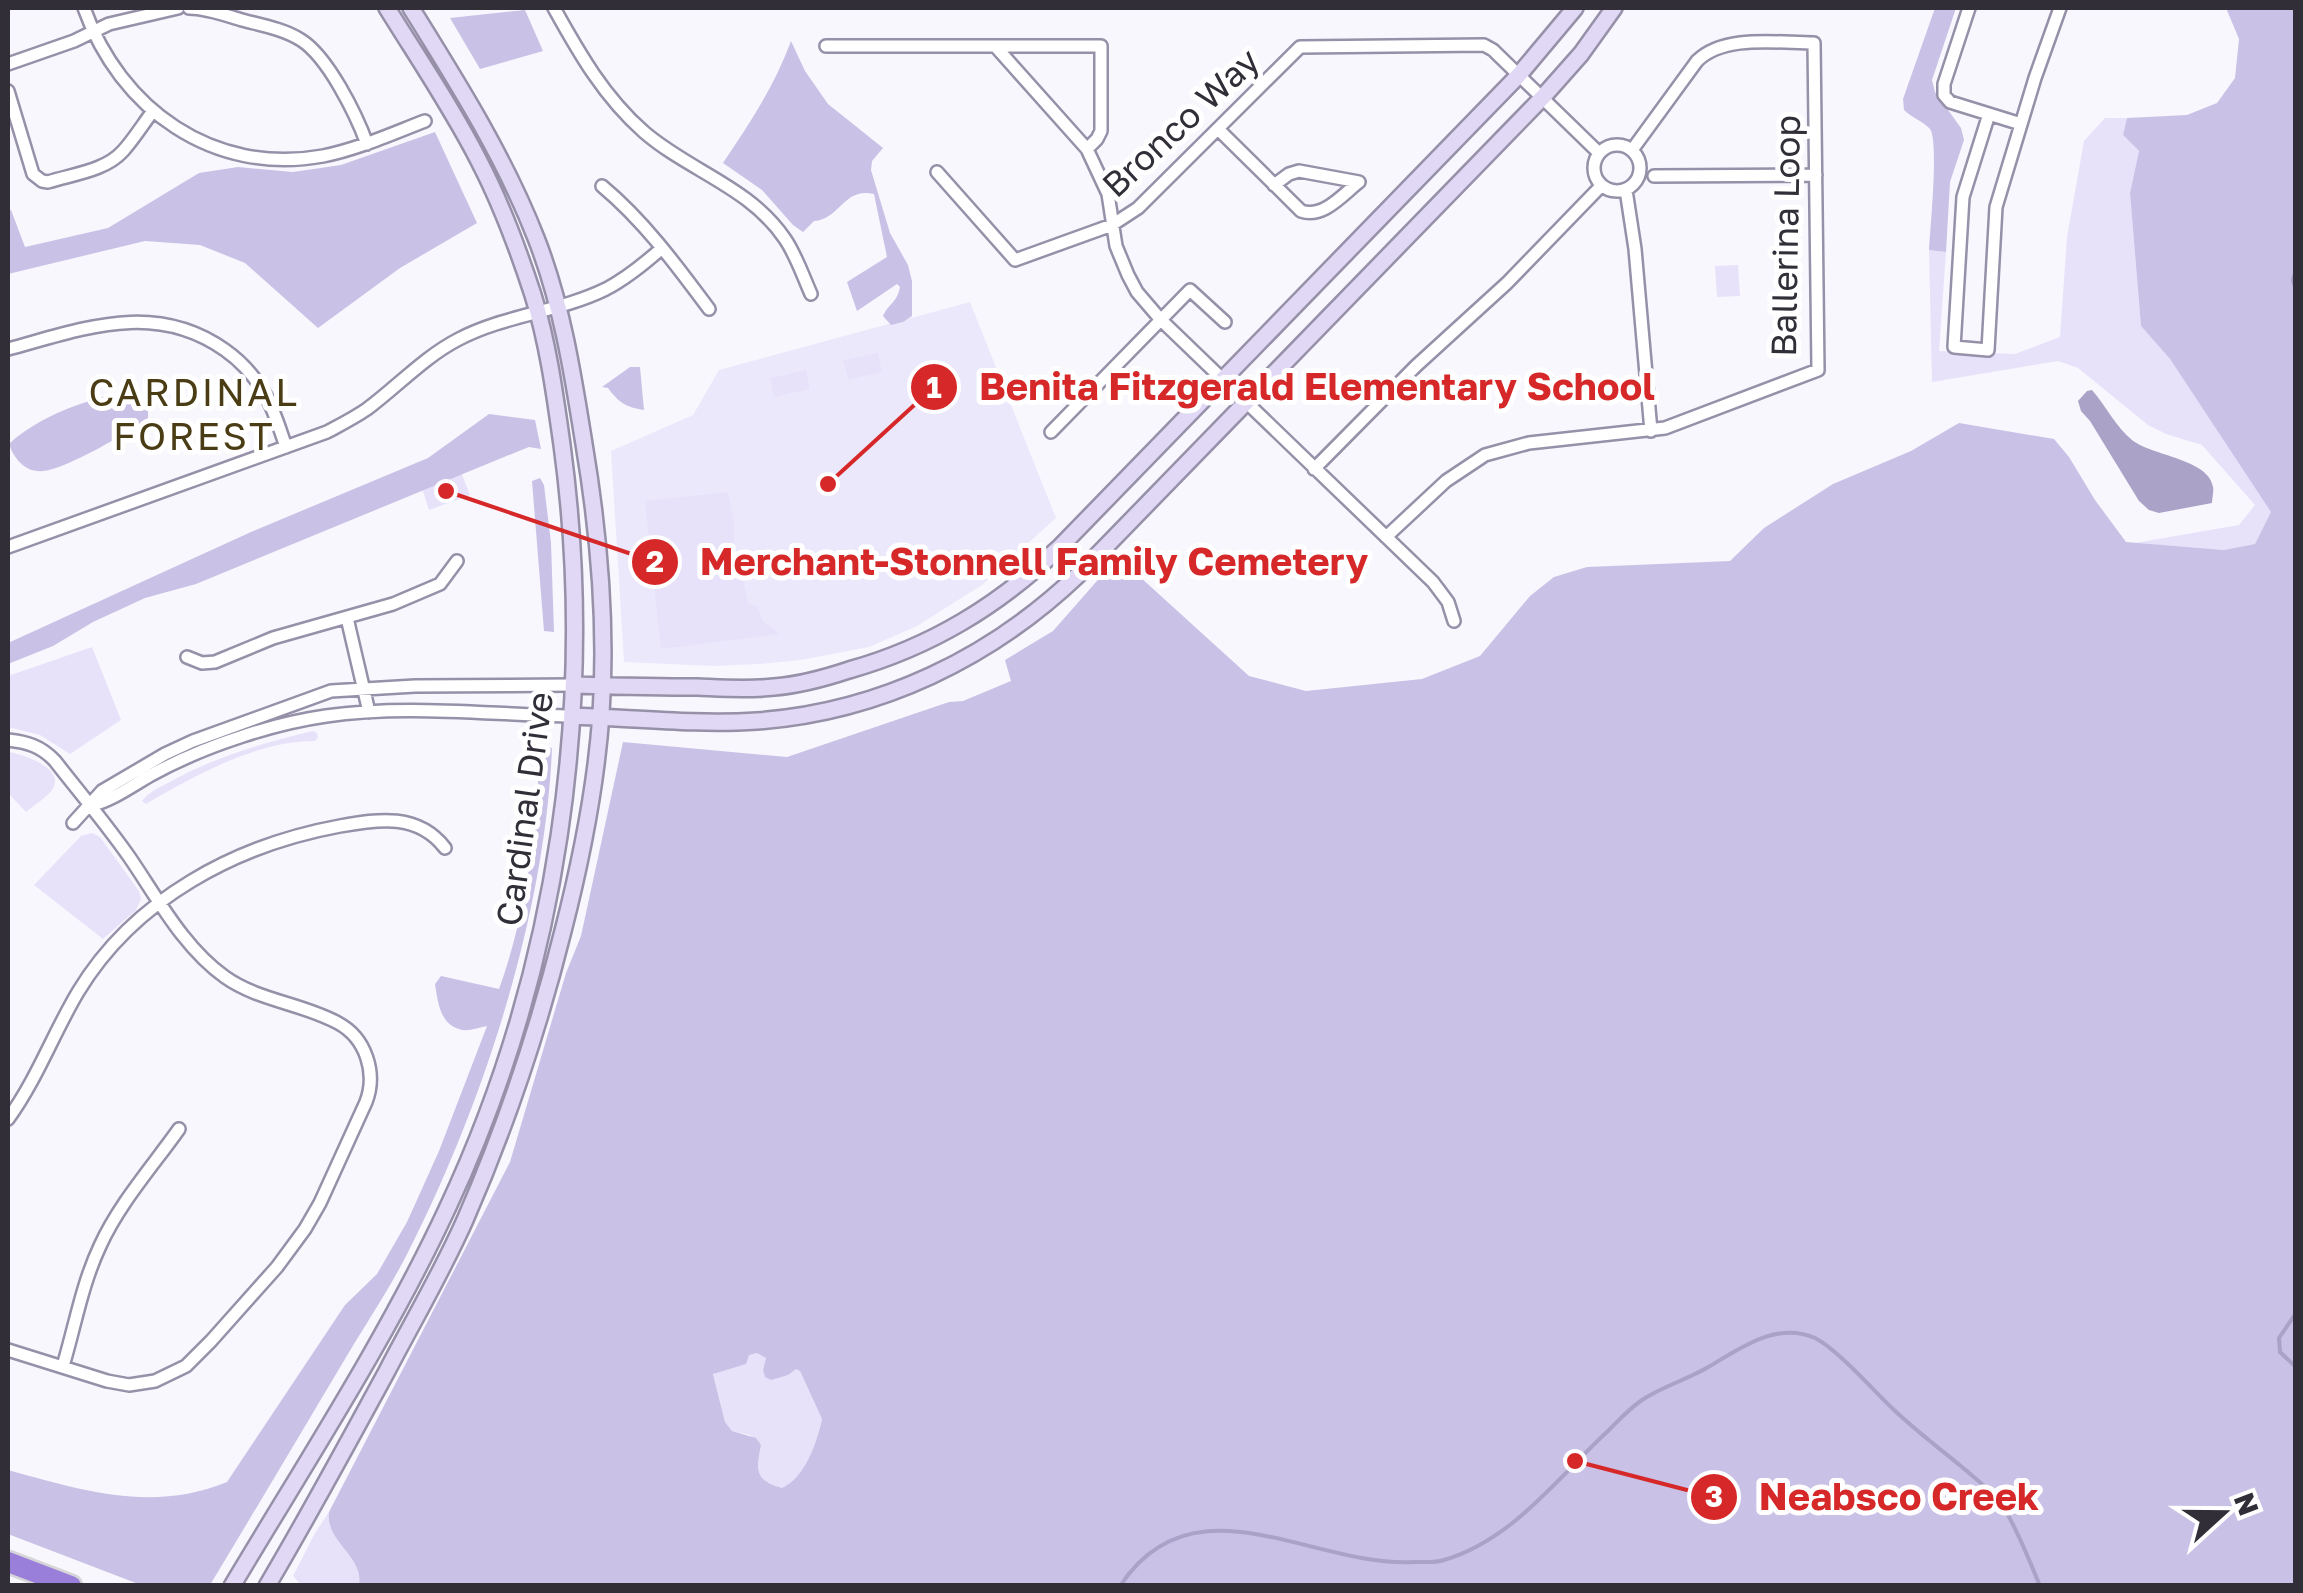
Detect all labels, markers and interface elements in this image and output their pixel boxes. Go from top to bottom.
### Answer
street label: Bronco Way [1093,39,1267,205]
street label: Ballerina Loop [1762,115,1808,357]
callout: Benita Fitzgerald Elementary School [909,353,1675,421]
text: Benita Fitzgerald Elementary School [979,363,1655,409]
district label: CARDINAL FOREST [89,369,299,458]
text: 1 [926,369,942,405]
callout: Merchant-Stonnell Family Cemetery [630,528,1388,596]
text: Merchant-Stonnell Family Cemetery [700,538,1369,584]
text: 2 [646,543,664,579]
street label: Cardinal Drive [487,689,561,929]
callout: Neabsco Creek [1689,1463,2059,1531]
north arrow [2173,1463,2273,1563]
text: Neabsco Creek [1759,1473,2039,1518]
text: 3 [1705,1478,1723,1514]
text: N [2228,1488,2266,1520]

